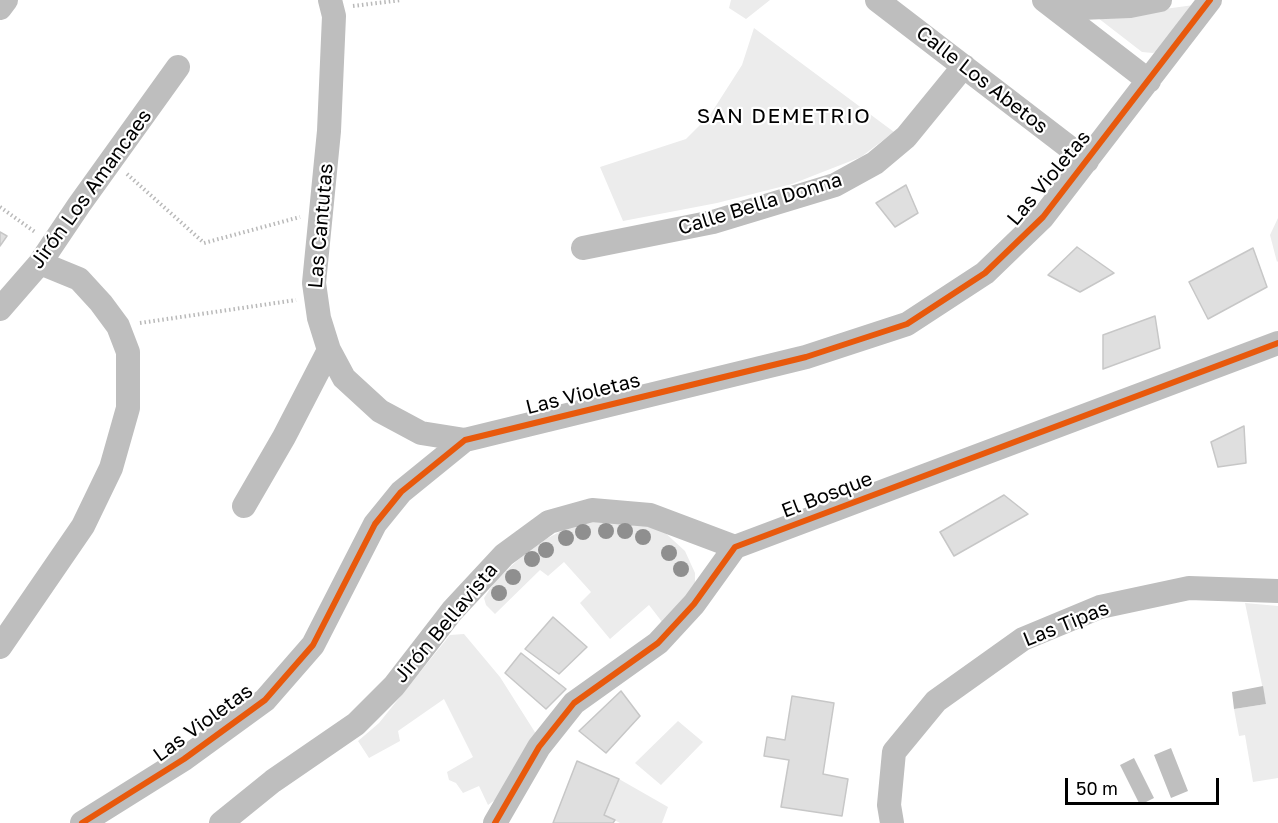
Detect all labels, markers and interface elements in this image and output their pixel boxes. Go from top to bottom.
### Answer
street label: Calle Los Abetos [911,21,1053,139]
district label: SAN DEMETRIO [697,103,871,129]
street label: Jirón Los Amancaes [25,105,157,273]
street label: Las Violetas [1002,125,1096,231]
street label: Las Cantutas [304,162,338,290]
street label: Calle Bella Donna [675,168,845,240]
street label: Las Violetas [523,368,643,420]
street label: El Bosque [778,467,876,523]
street label: Jirón Bellavista [389,558,503,688]
street label: Las Tipas [1020,596,1112,652]
street label: Las Violetas [149,679,257,767]
scale bar [1068,766,1222,804]
text: 50 m [1076,777,1118,799]

